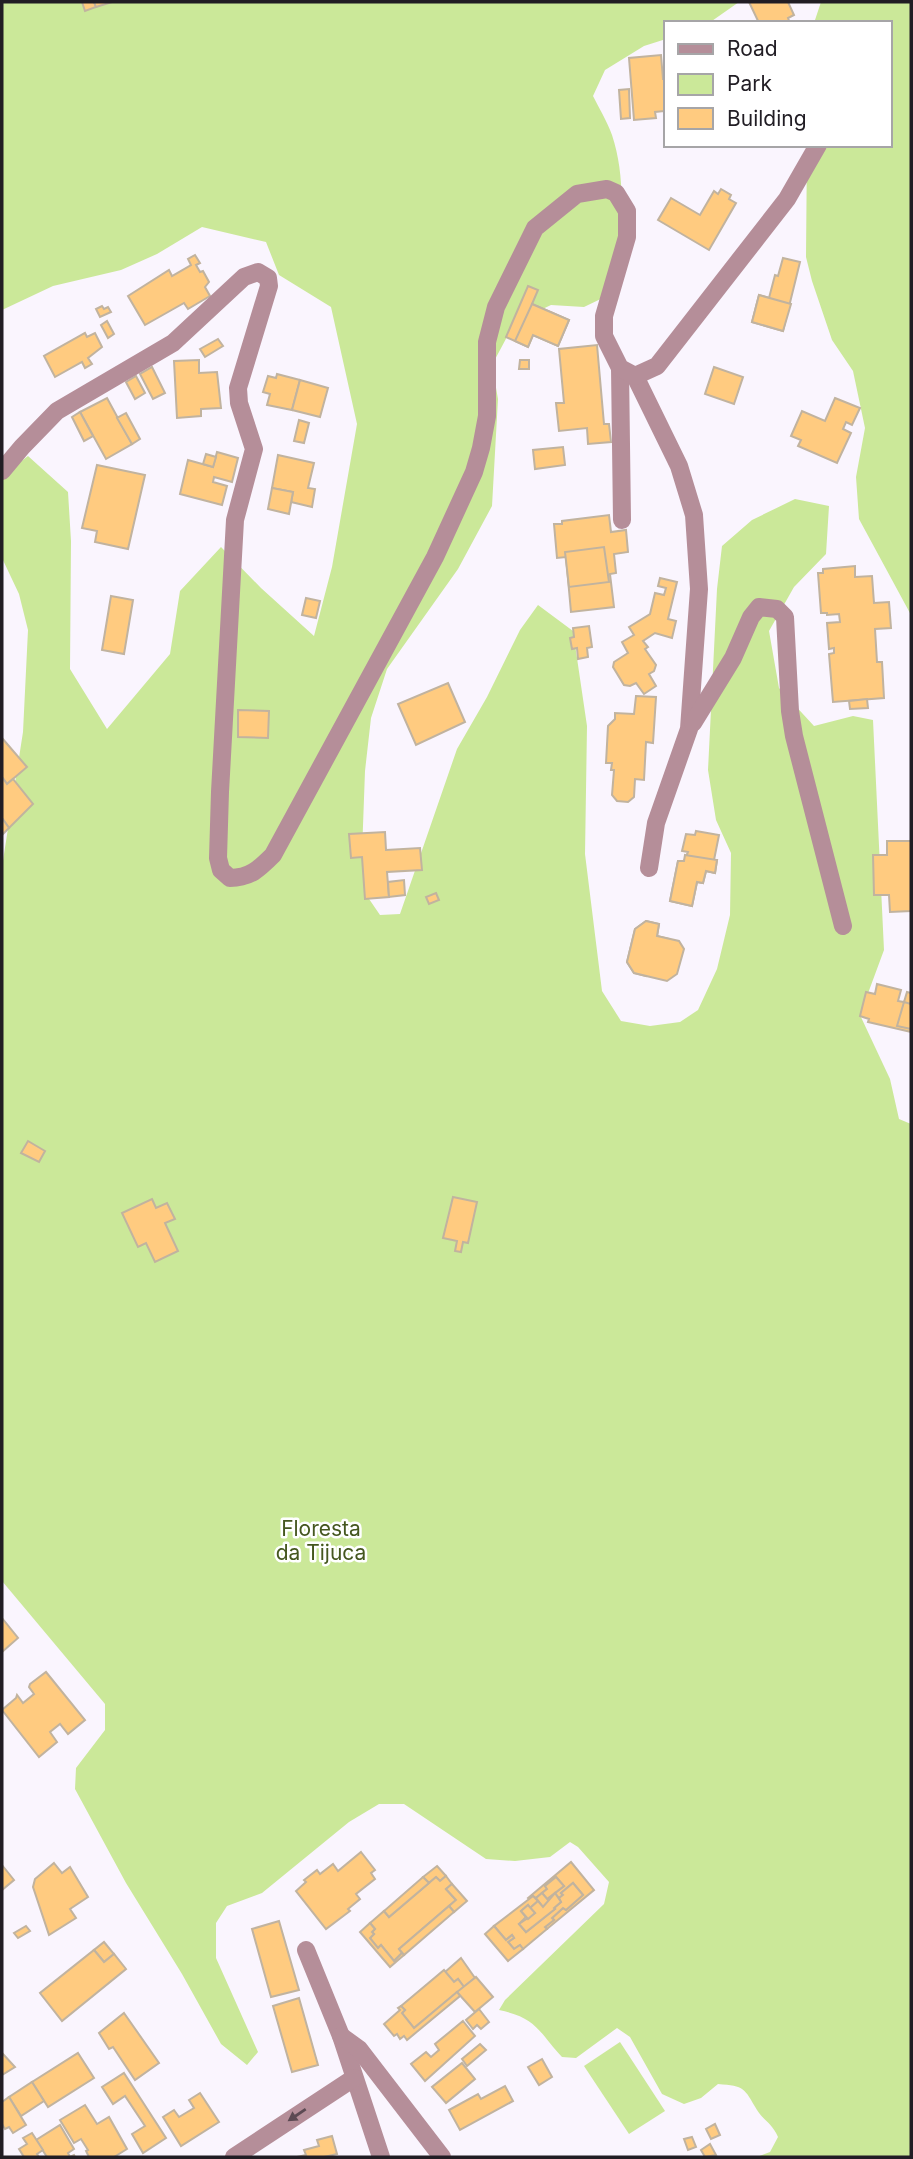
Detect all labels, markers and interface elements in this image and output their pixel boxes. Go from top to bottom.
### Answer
legend [664,21,892,147]
text: Road [727,36,778,61]
text: Park [727,71,772,96]
text: Building [727,106,807,131]
park label: Floresta da Tijuca [276,1516,366,1565]
one-way arrow [287,2109,307,2122]

